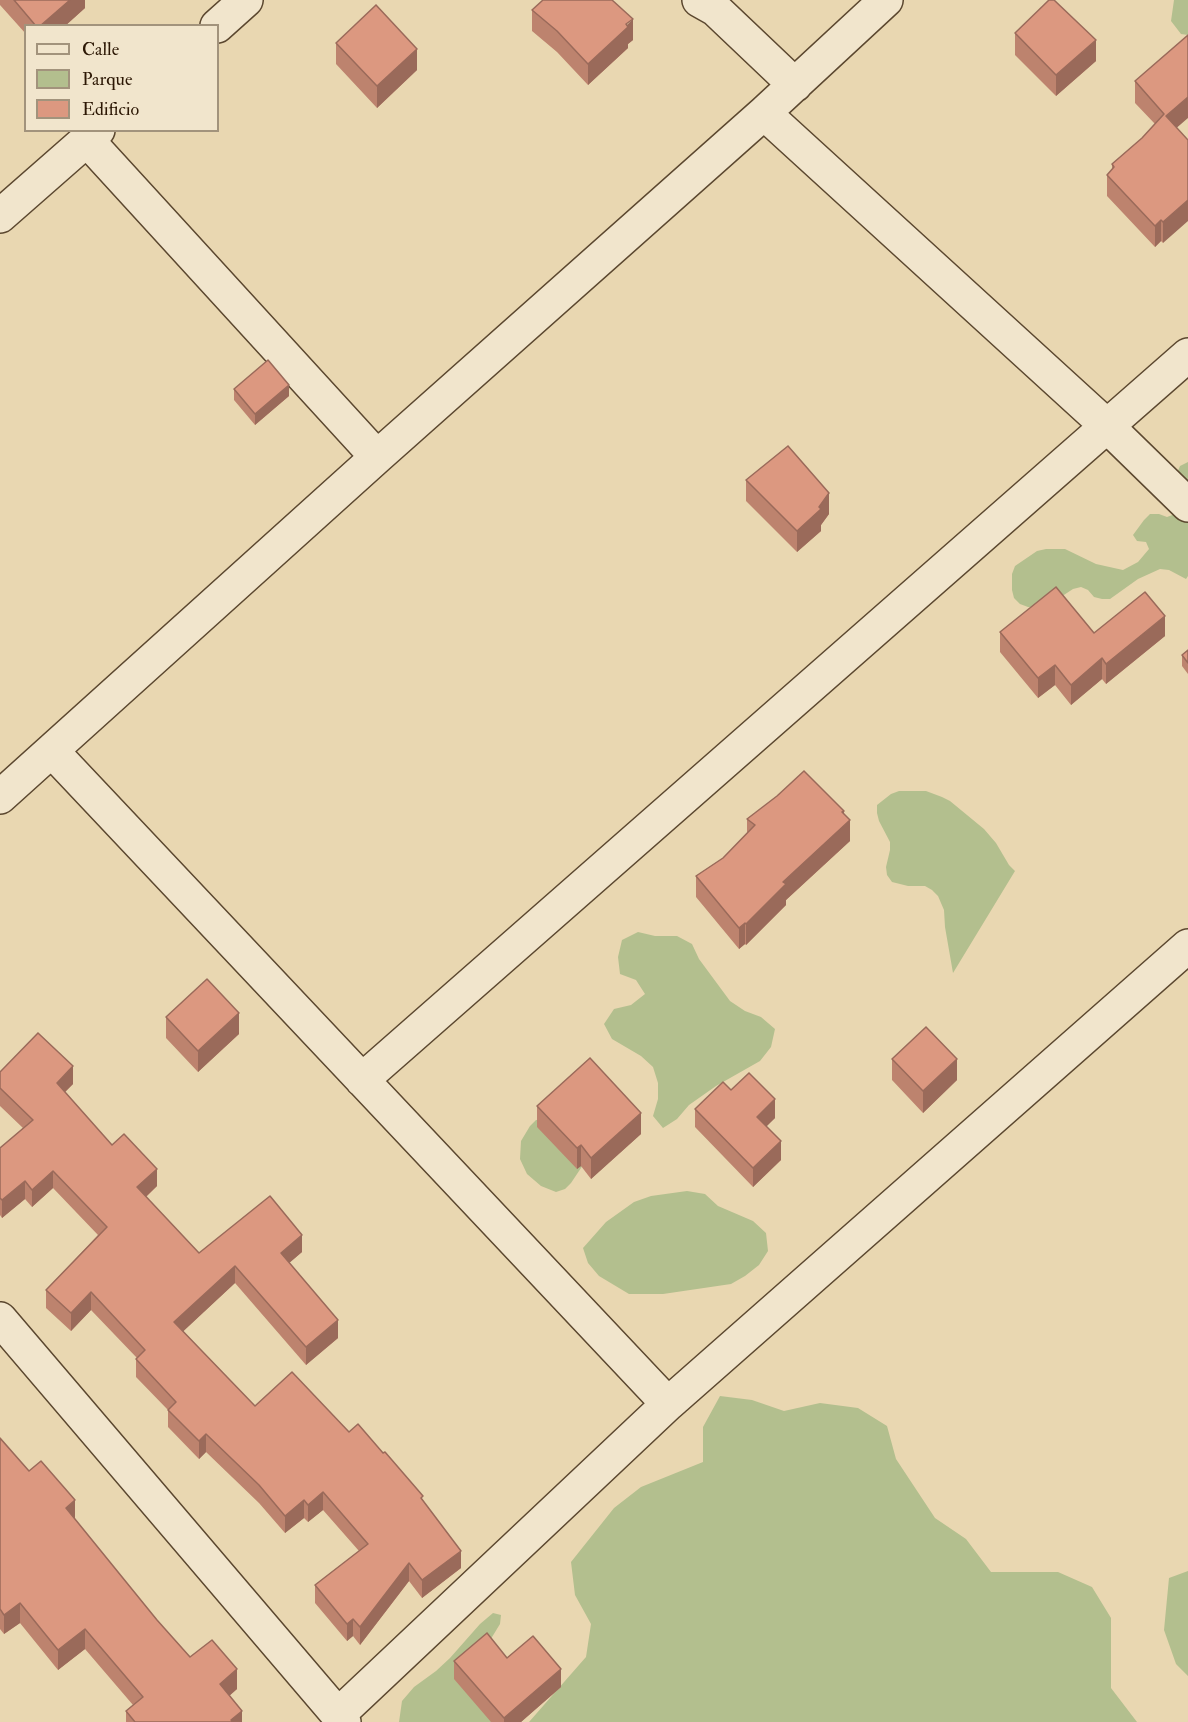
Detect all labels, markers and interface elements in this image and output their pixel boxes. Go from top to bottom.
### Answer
legend [24,24,219,132]
text: Calle [82,38,119,61]
text: Parque [82,68,132,91]
text: Edificio [82,98,139,121]

